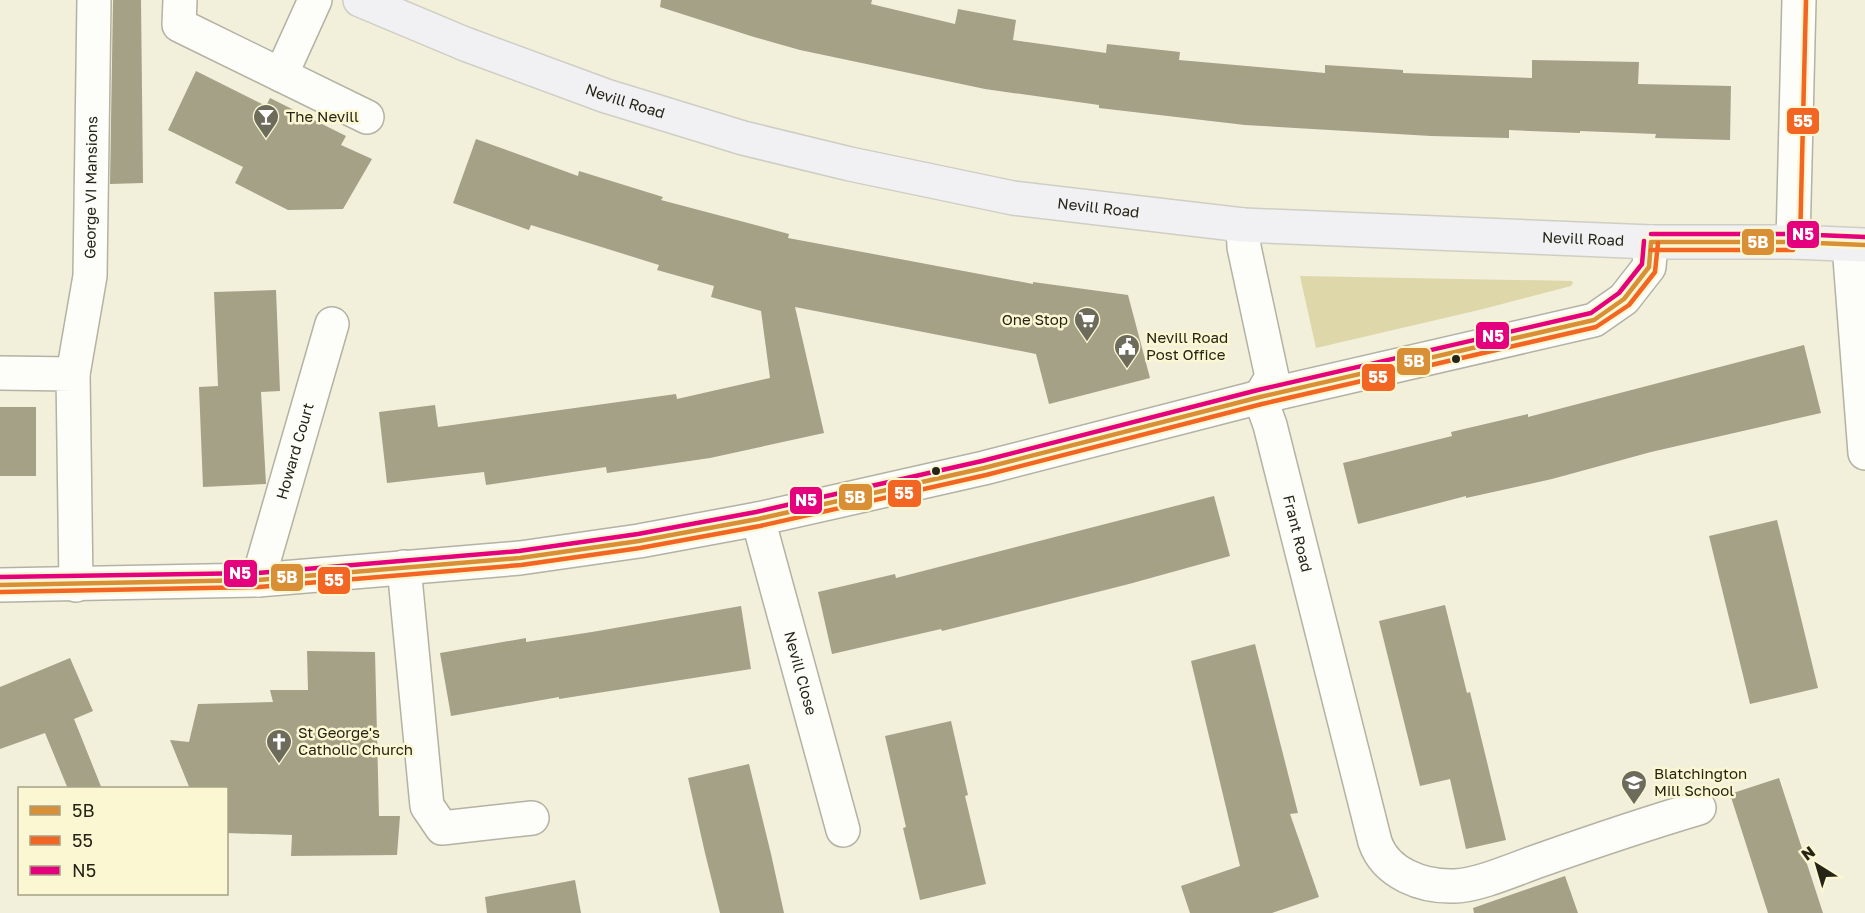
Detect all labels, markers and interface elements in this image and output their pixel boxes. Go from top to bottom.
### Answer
street label: Nevill Road [583,79,667,122]
bar icon: The Nevill [251,102,281,140]
place label: The Nevill [286,107,359,125]
line badge: 55 [1786,107,1820,135]
text: 55 [1793,111,1813,131]
street label: George VI Mansions [80,116,100,259]
street label: Nevill Road [1056,193,1140,221]
line badge: N5 [1786,220,1820,249]
text: N5 [1792,224,1814,244]
street label: Nevill Road [1542,227,1625,249]
line badge: 5B [1741,228,1775,256]
text: 5B [1747,232,1769,252]
supermarket icon: One Stop [1072,305,1102,343]
place label: One Stop [1002,310,1068,328]
line badge: N5 [1475,321,1510,350]
text: N5 [1482,326,1504,346]
place label: Nevill Road Post Office [1146,328,1228,363]
public building icon: Nevill Road Post Office [1112,332,1142,370]
line badge: 5B [1396,347,1431,376]
text: 5B [1403,351,1425,371]
unlabelled marker [1450,353,1462,365]
line badge: 55 [1361,363,1396,392]
text: 55 [1368,367,1388,387]
street label: Howard Court [272,401,317,501]
unlabelled marker [930,465,942,477]
line badge: 55 [887,479,922,508]
line badge: 5B [838,483,873,511]
text: 55 [894,483,914,503]
line badge: N5 [789,486,823,515]
text: 5B [844,487,866,507]
text: N5 [795,490,817,510]
street label: Frant Road [1280,493,1317,574]
line badge: N5 [223,559,258,588]
text: N5 [229,563,251,583]
line badge: 5B [270,563,304,592]
line badge: 55 [317,566,351,595]
text: 5B [276,567,298,587]
text: 55 [324,570,344,590]
street label: Nevill Close [781,629,821,717]
place label: St George's Catholic Church [298,723,413,758]
church icon: St George's Catholic Church [264,727,294,765]
place label: Blatchington Mill School [1654,764,1747,799]
school or university icon: Blatchington Mill School [1619,768,1649,806]
legend [18,787,228,895]
text: 5B [72,799,95,821]
text: 55 [72,829,93,851]
north arrow [1787,835,1847,895]
text: N [1797,841,1819,865]
text: N5 [72,859,96,881]

